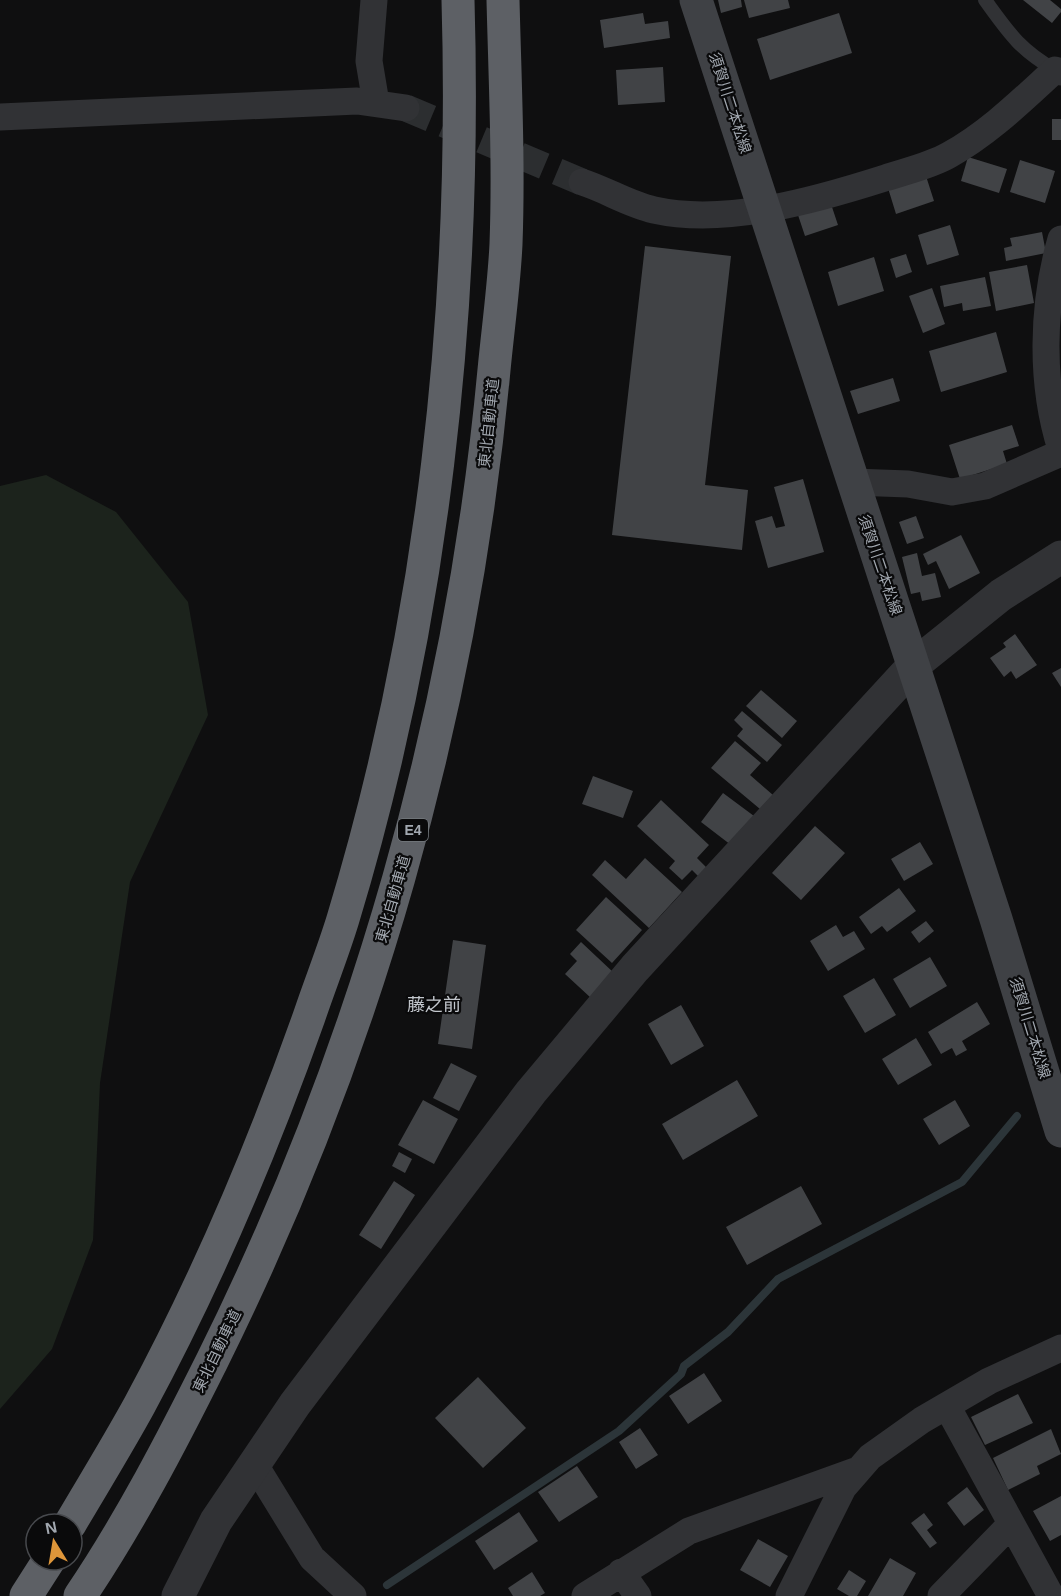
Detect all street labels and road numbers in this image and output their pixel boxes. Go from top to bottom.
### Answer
street label: 須賀川二本松線 [706,50,755,155]
street label: 東北自動車道 [475,377,502,469]
street label: 須賀川二本松線 [855,512,906,617]
road number: E4 [398,819,428,841]
street label: 東北自動車道 [372,853,413,944]
street label: 須賀川二本松線 [1007,975,1054,1081]
street label: 東北自動車道 [189,1307,244,1395]

